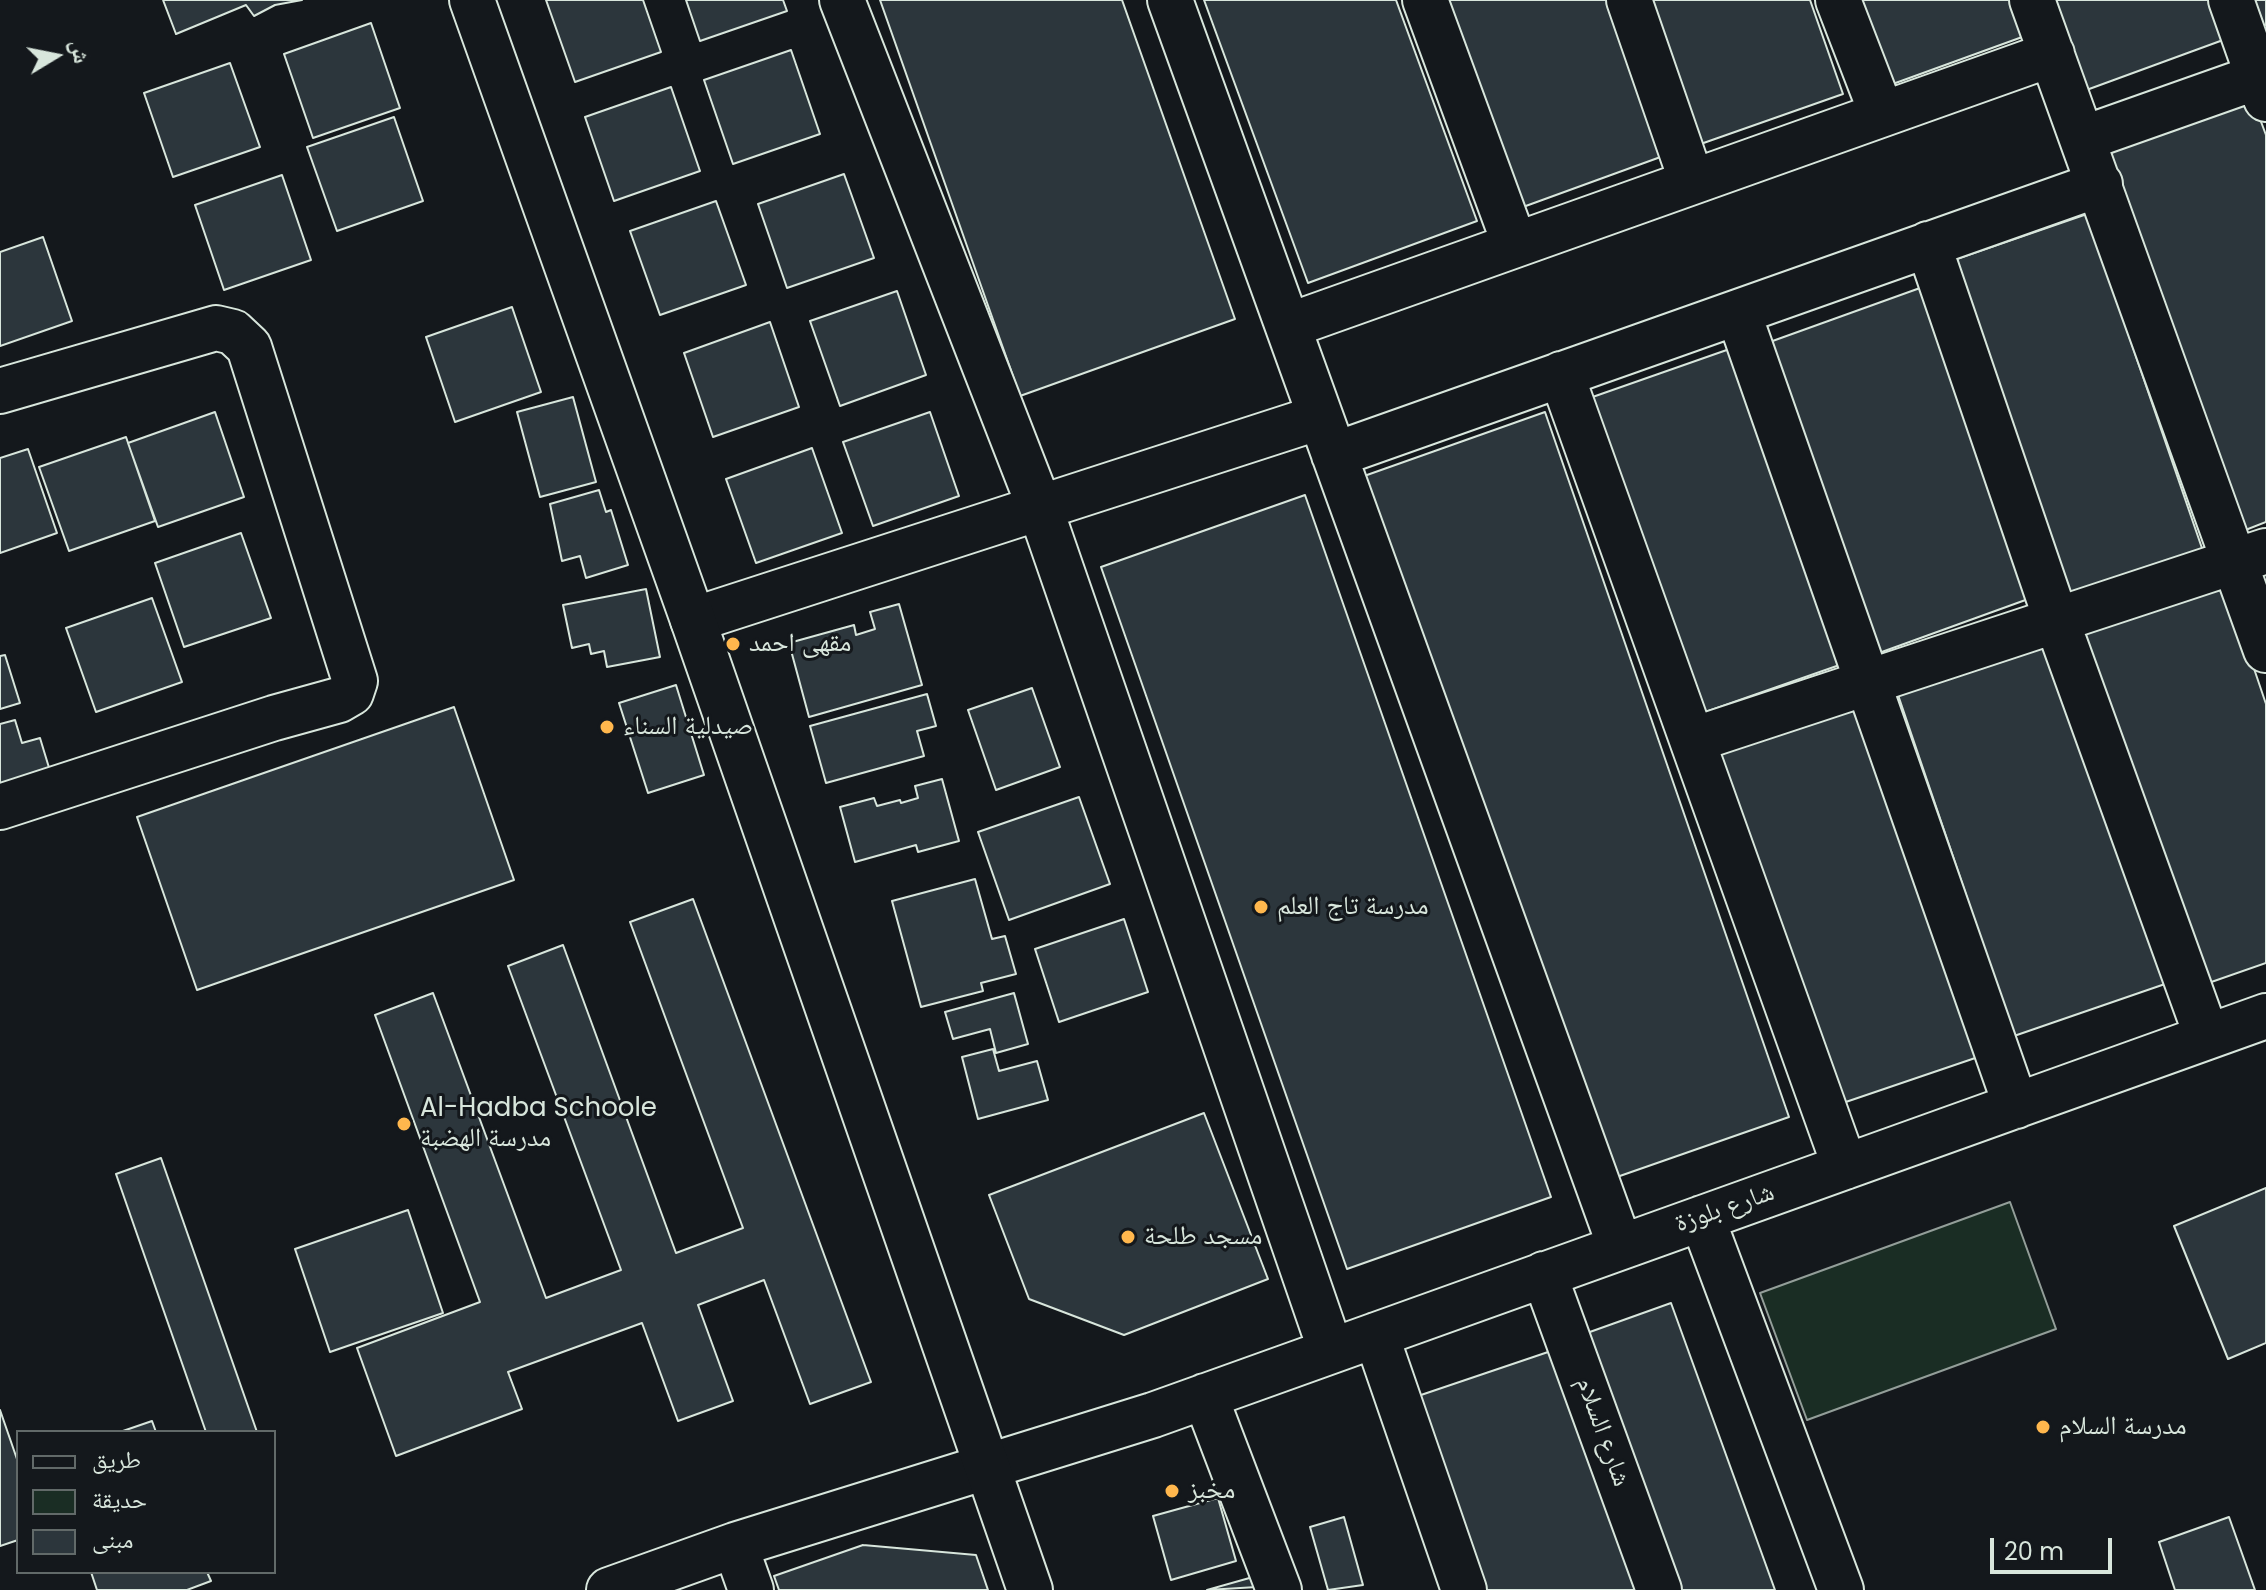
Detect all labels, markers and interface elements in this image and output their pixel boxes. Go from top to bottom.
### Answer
north arrow [16,16,96,96]
text: ش [63,38,97,66]
place label: مقهى احمد [749,628,851,660]
marker: مقهى احمد [724,635,742,653]
place label: صيدلية السناء [623,711,753,743]
marker: صيدلية السناء [598,718,616,736]
place label: مدرسة تاج العلم [1277,891,1429,923]
marker: مدرسة تاج العلم [1252,898,1270,916]
place label: Al-Hadba Schoole مدرسة الهضبة [420,1093,657,1154]
marker: Al-Hadba Schoole مدرسة الهضبة [395,1115,413,1133]
street label: شارع بلوزة [1671,1178,1779,1240]
place label: مسجد طلحة [1144,1221,1262,1253]
marker: مسجد طلحة [1119,1228,1137,1246]
street label: شارع السلام [1568,1373,1636,1491]
place label: مدرسة السلام [2059,1411,2187,1443]
marker: مدرسة السلام [2034,1418,2052,1436]
legend [16,1430,276,1574]
text: طريق [92,1443,141,1476]
place label: مخبز [1188,1475,1235,1507]
marker: مخبز [1163,1482,1181,1500]
text: حديقة [92,1483,147,1516]
scale bar [1994,1522,2116,1572]
text: مبنى [92,1523,133,1556]
text: 20 m [2004,1535,2064,1568]

